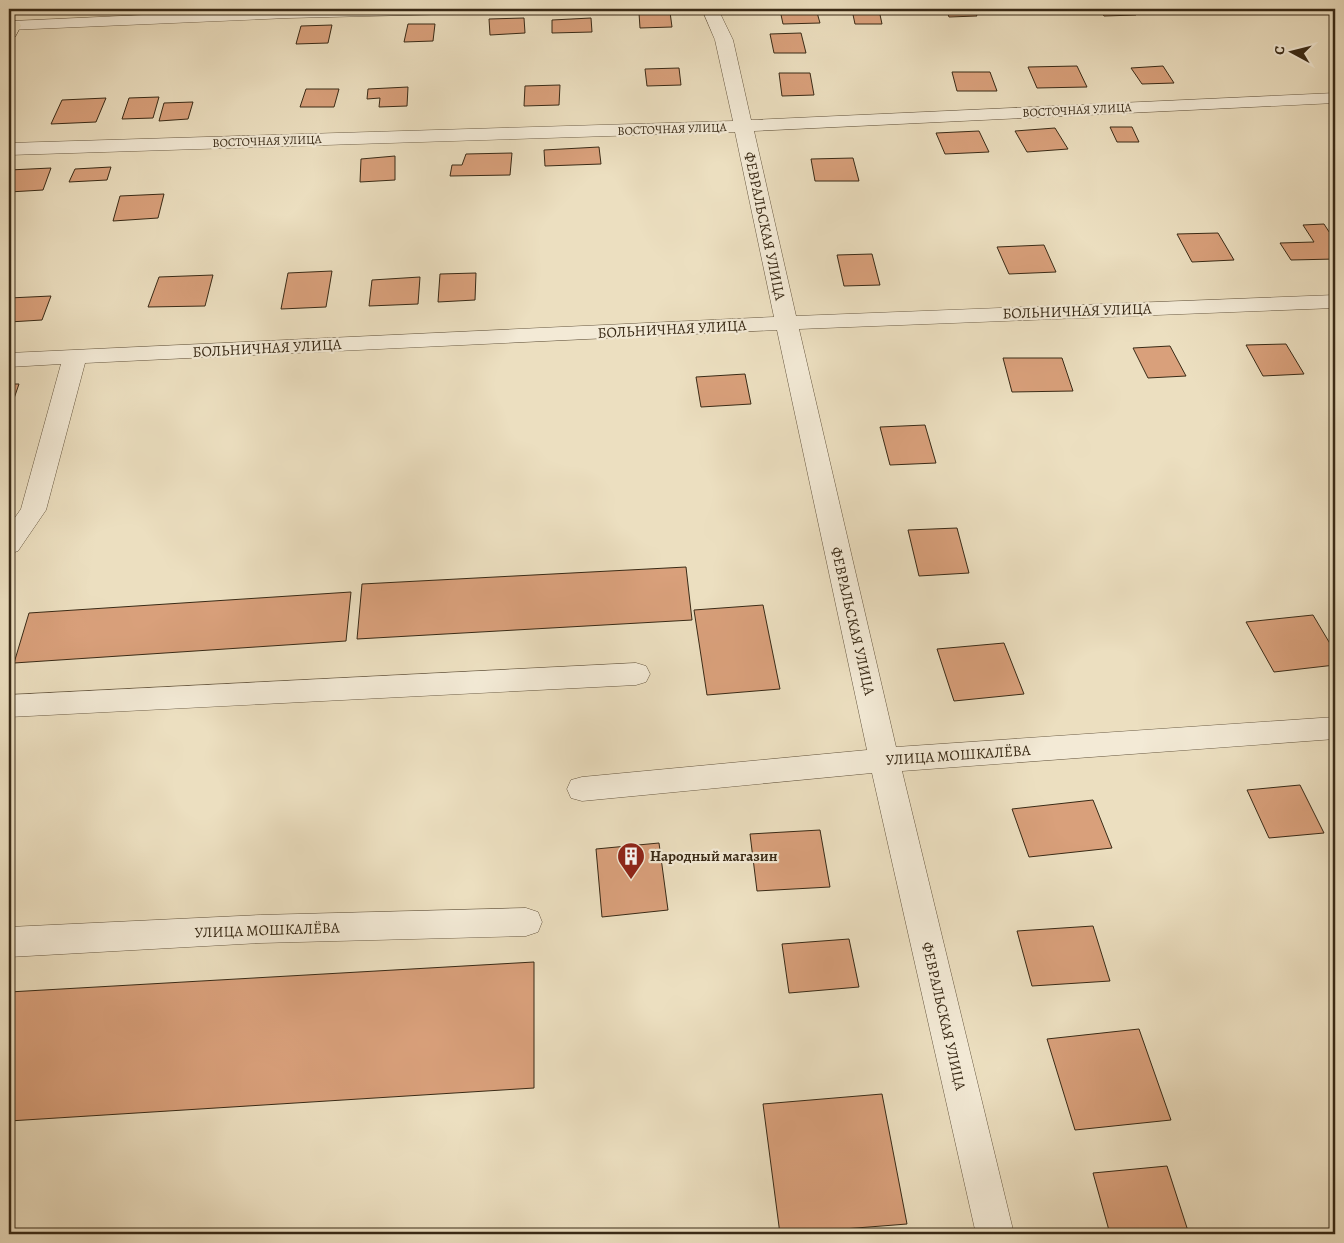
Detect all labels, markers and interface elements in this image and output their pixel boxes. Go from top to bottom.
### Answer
north arrow [1266,28,1316,78]
text: С [1270,45,1290,56]
street label: ВОСТОЧНАЯ УЛИЦА [1022,99,1133,121]
street label: ВОСТОЧНАЯ УЛИЦА [617,119,728,139]
street label: ВОСТОЧНАЯ УЛИЦА [212,131,323,151]
street label: ФЕВРАЛЬСКАЯ УЛИЦА [739,150,791,302]
street label: БОЛЬНИЧНАЯ УЛИЦА [1002,298,1152,324]
street label: БОЛЬНИЧНАЯ УЛИЦА [597,315,747,343]
street label: БОЛЬНИЧНАЯ УЛИЦА [192,334,342,362]
street label: ФЕВРАЛЬСКАЯ УЛИЦА [826,545,880,697]
street label: УЛИЦА МОШКАЛЁВА [885,740,1031,770]
building icon: Народный магазин [616,841,646,880]
place label: Народный магазин [650,846,778,866]
street label: УЛИЦА МОШКАЛЁВА [194,917,340,943]
street label: ФЕВРАЛЬСКАЯ УЛИЦА [917,940,971,1092]

